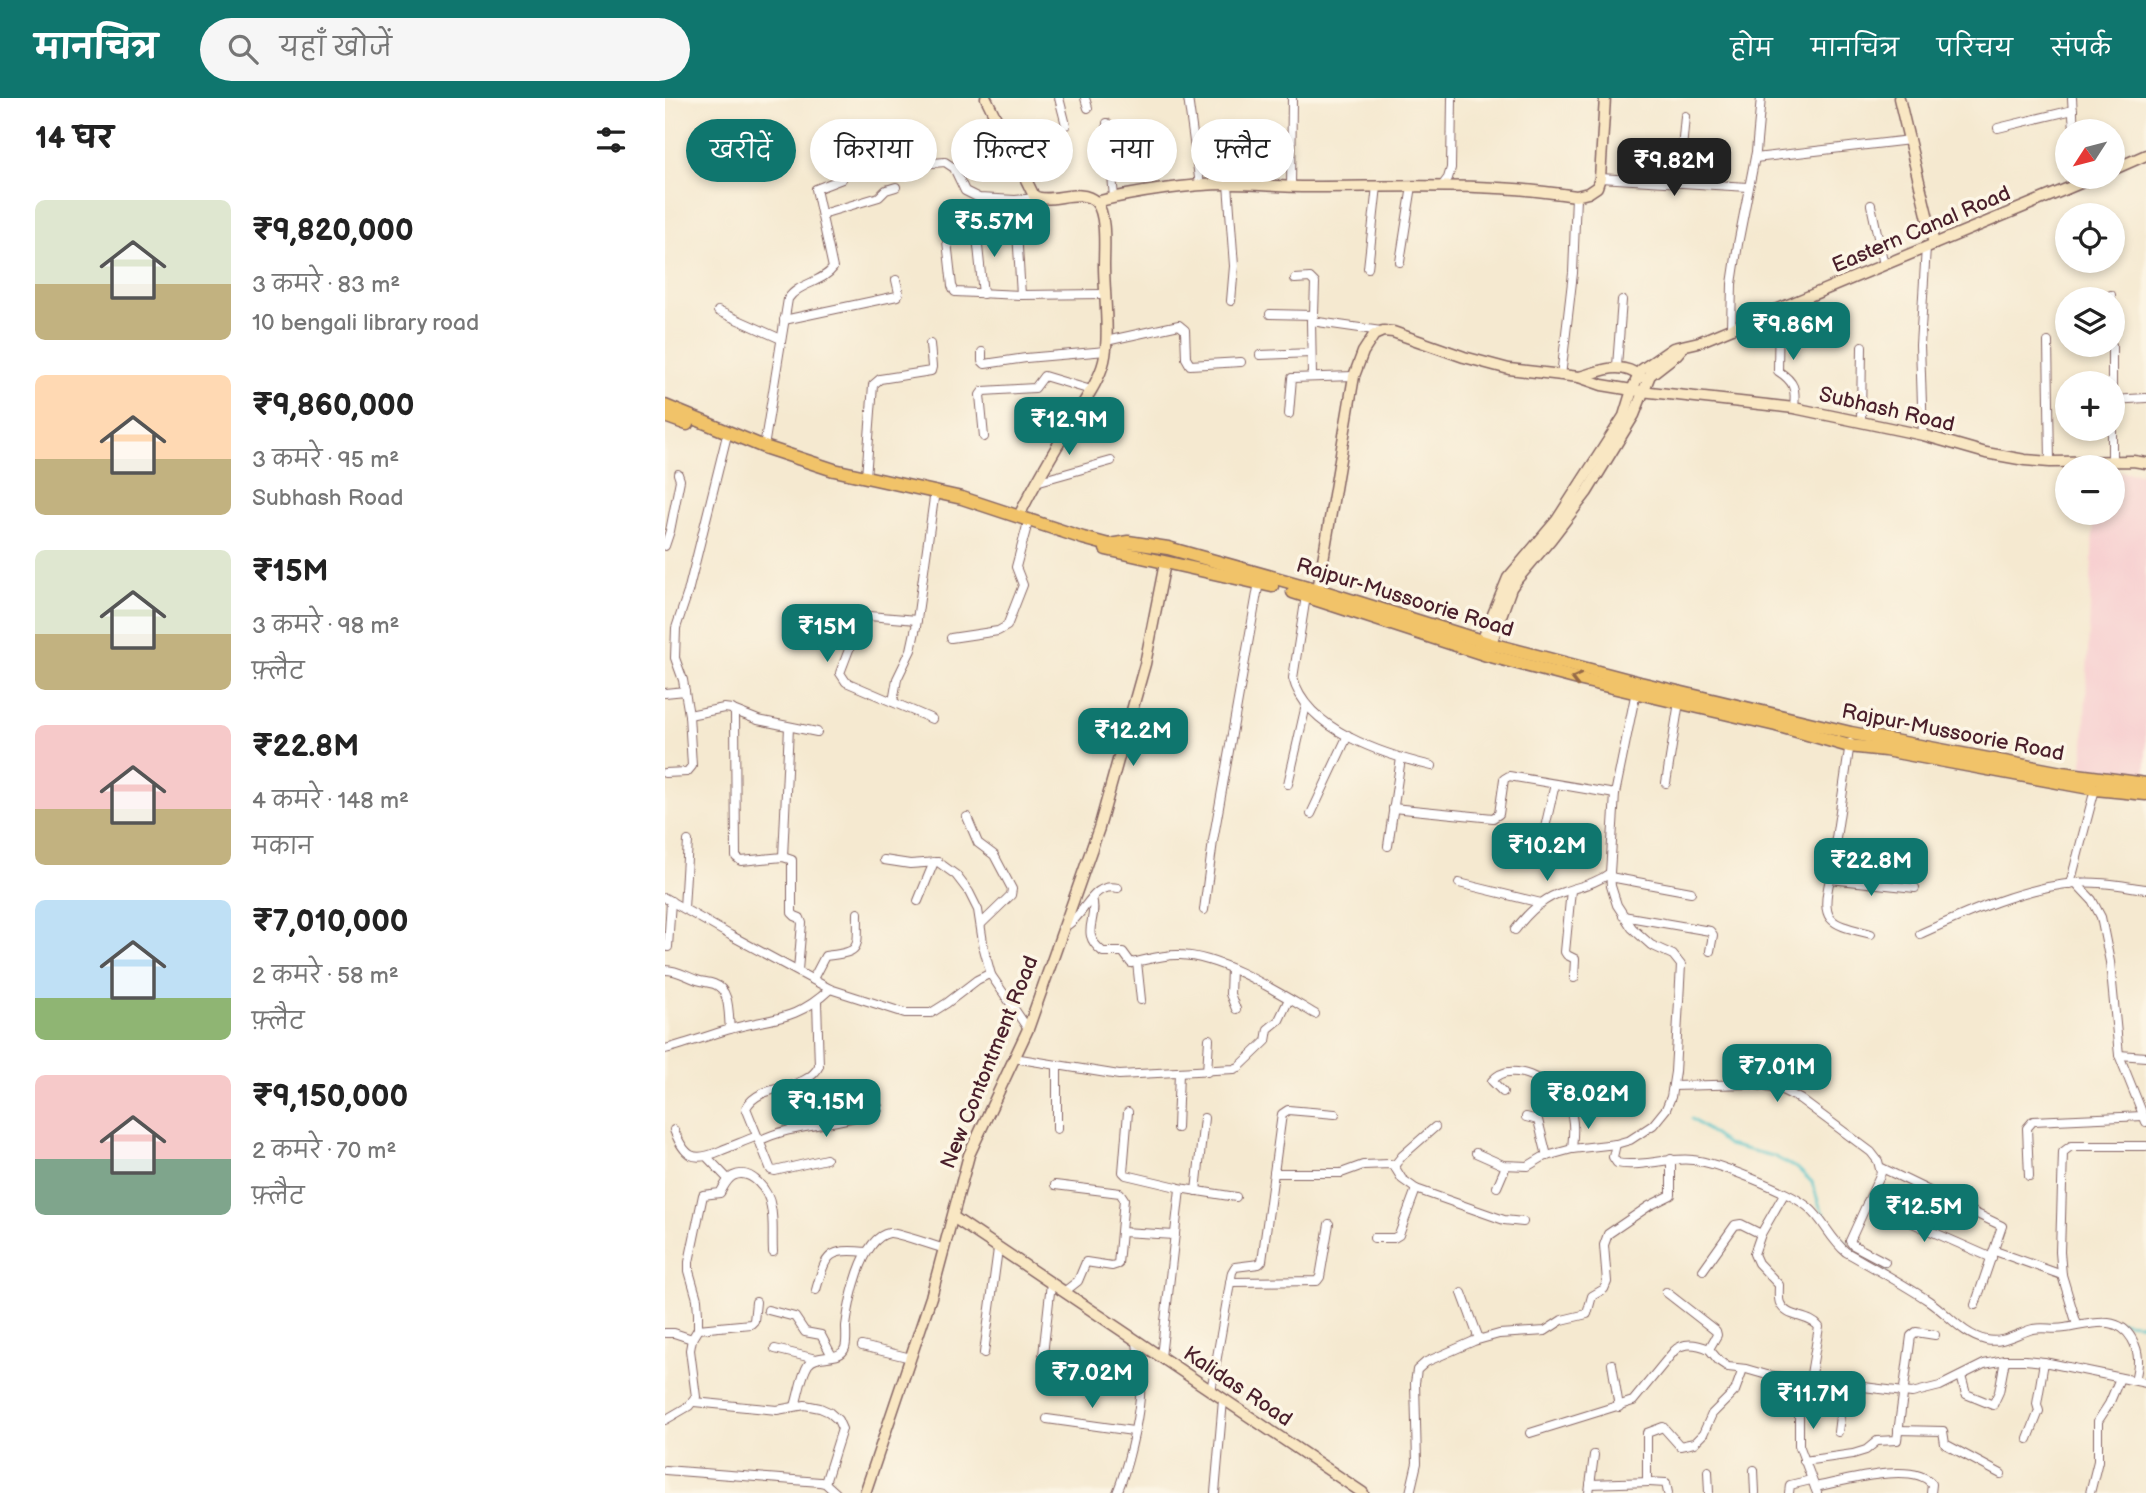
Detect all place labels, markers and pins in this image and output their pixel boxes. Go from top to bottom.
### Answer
pin: ₹9.82M [1617,139,1731,198]
pin: ₹5.57M [937,200,1051,259]
pin: ₹9.86M [1736,302,1850,362]
pin: ₹12.9M [1012,398,1126,457]
pin: ₹15M [786,604,868,664]
pin: ₹12.2M [1076,708,1190,768]
pin: ₹10.2M [1490,824,1604,883]
pin: ₹22.8M [1814,838,1928,898]
pin: ₹7.01M [1720,1044,1834,1104]
pin: ₹8.02M [1531,1072,1645,1131]
pin: ₹9.15M [769,1080,883,1139]
pin: ₹12.5M [1867,1184,1981,1244]
pin: ₹7.02M [1035,1350,1149,1410]
pin: ₹11.7M [1756,1372,1870,1431]

